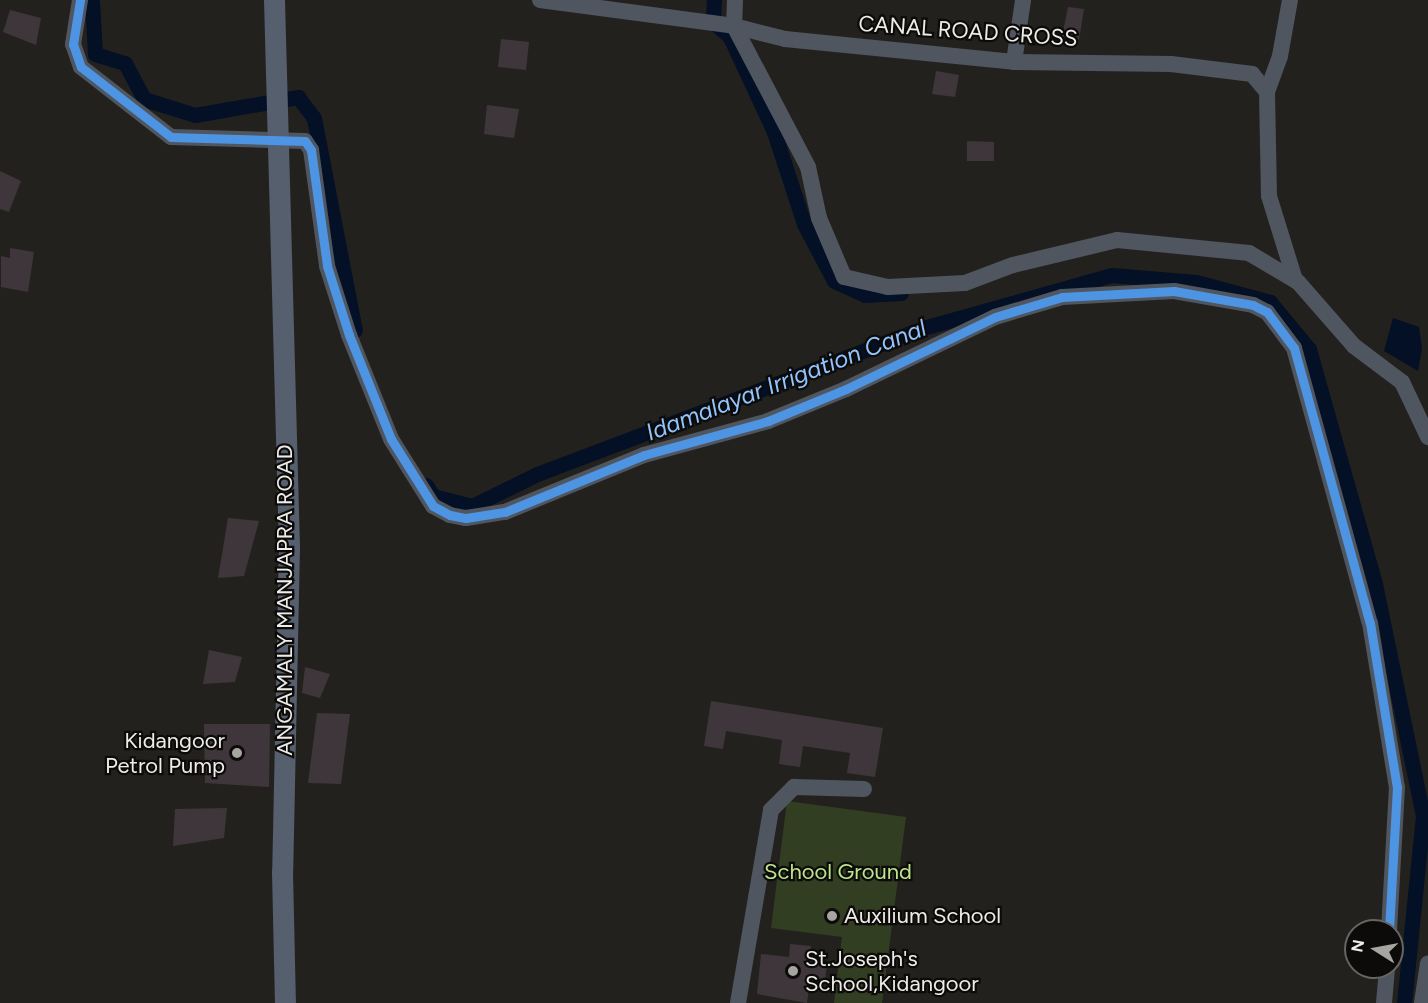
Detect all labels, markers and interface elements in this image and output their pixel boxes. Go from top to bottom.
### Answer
street label: CANAL ROAD CROSS [858,10,1078,52]
water label: Idamalayar Irrigation Canal [642,313,930,447]
street label: ANGAMALY MANJAPRA ROAD [272,444,298,756]
place label: Kidangoor Petrol Pump [105,727,225,778]
marker: Kidangoor Petrol Pump [230,746,244,760]
park label: School Ground [764,859,912,885]
place label: Auxilium School [844,903,1001,929]
marker: Auxilium School [825,909,839,923]
north arrow [1344,919,1404,979]
text: N [1347,938,1368,954]
place label: St.Joseph's School,Kidangoor [805,945,979,996]
marker: St.Joseph's School,Kidangoor [786,964,800,978]

